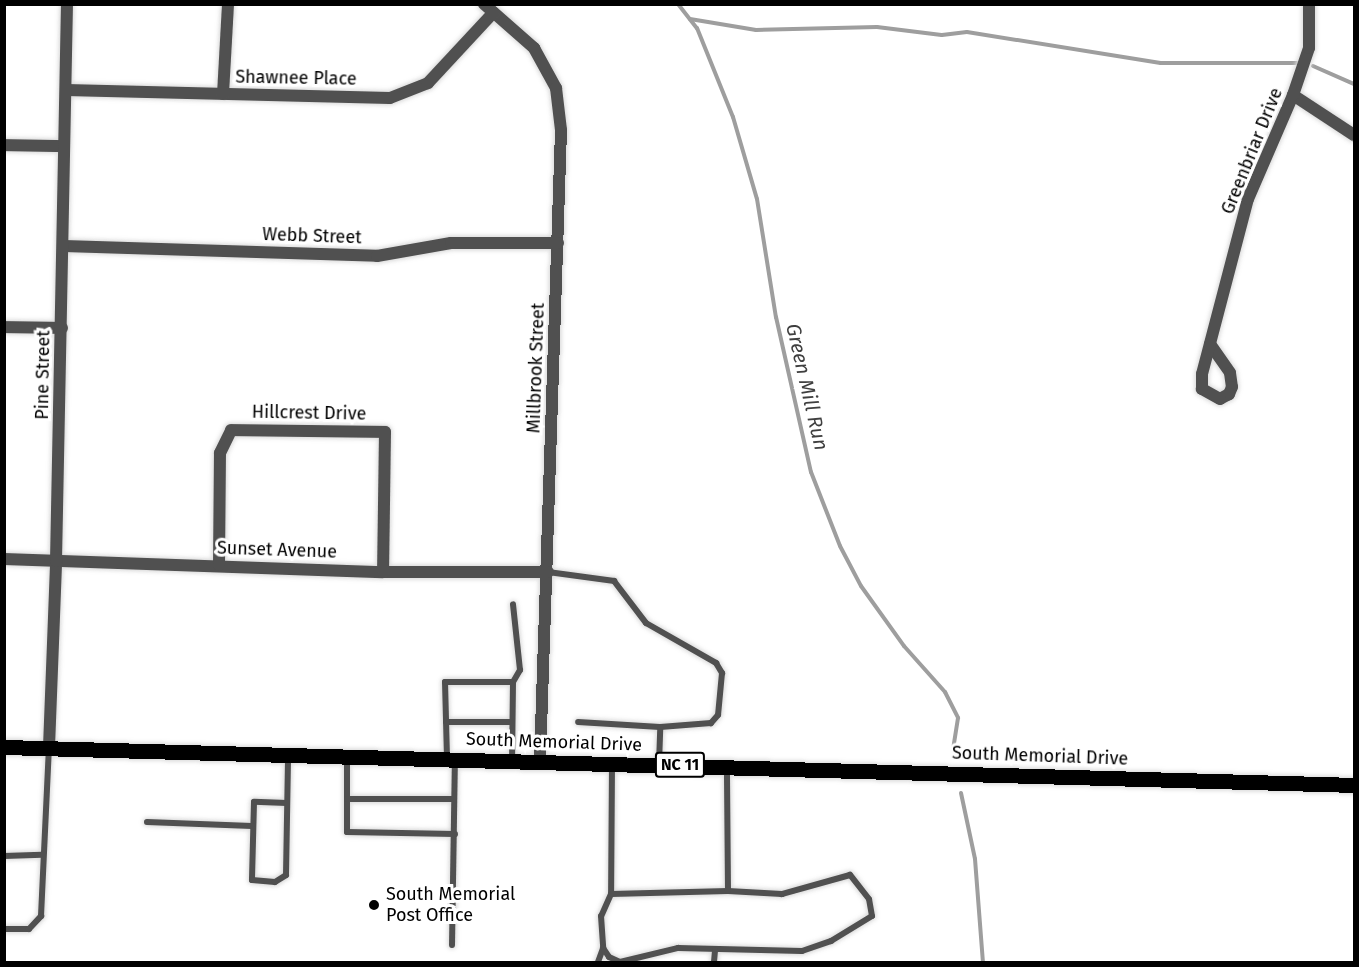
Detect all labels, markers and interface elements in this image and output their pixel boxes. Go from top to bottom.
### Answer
street label: Shawnee Place [235,66,357,90]
street label: Greenbriar Drive [1217,85,1287,217]
street label: Webb Street [262,223,362,249]
street label: Millbrook Street [523,302,549,434]
water label: Green Mill Run [781,321,833,453]
street label: Pine Street [31,330,55,420]
street label: Hillcrest Drive [252,401,366,425]
street label: Sunset Avenue [217,537,337,563]
street label: South Memorial Drive [466,728,642,756]
street label: South Memorial Drive [952,742,1128,770]
road number: NC 11 [654,752,706,778]
place label: South Memorial Post Office [386,884,515,926]
marker: South Memorial Post Office [367,898,381,912]

